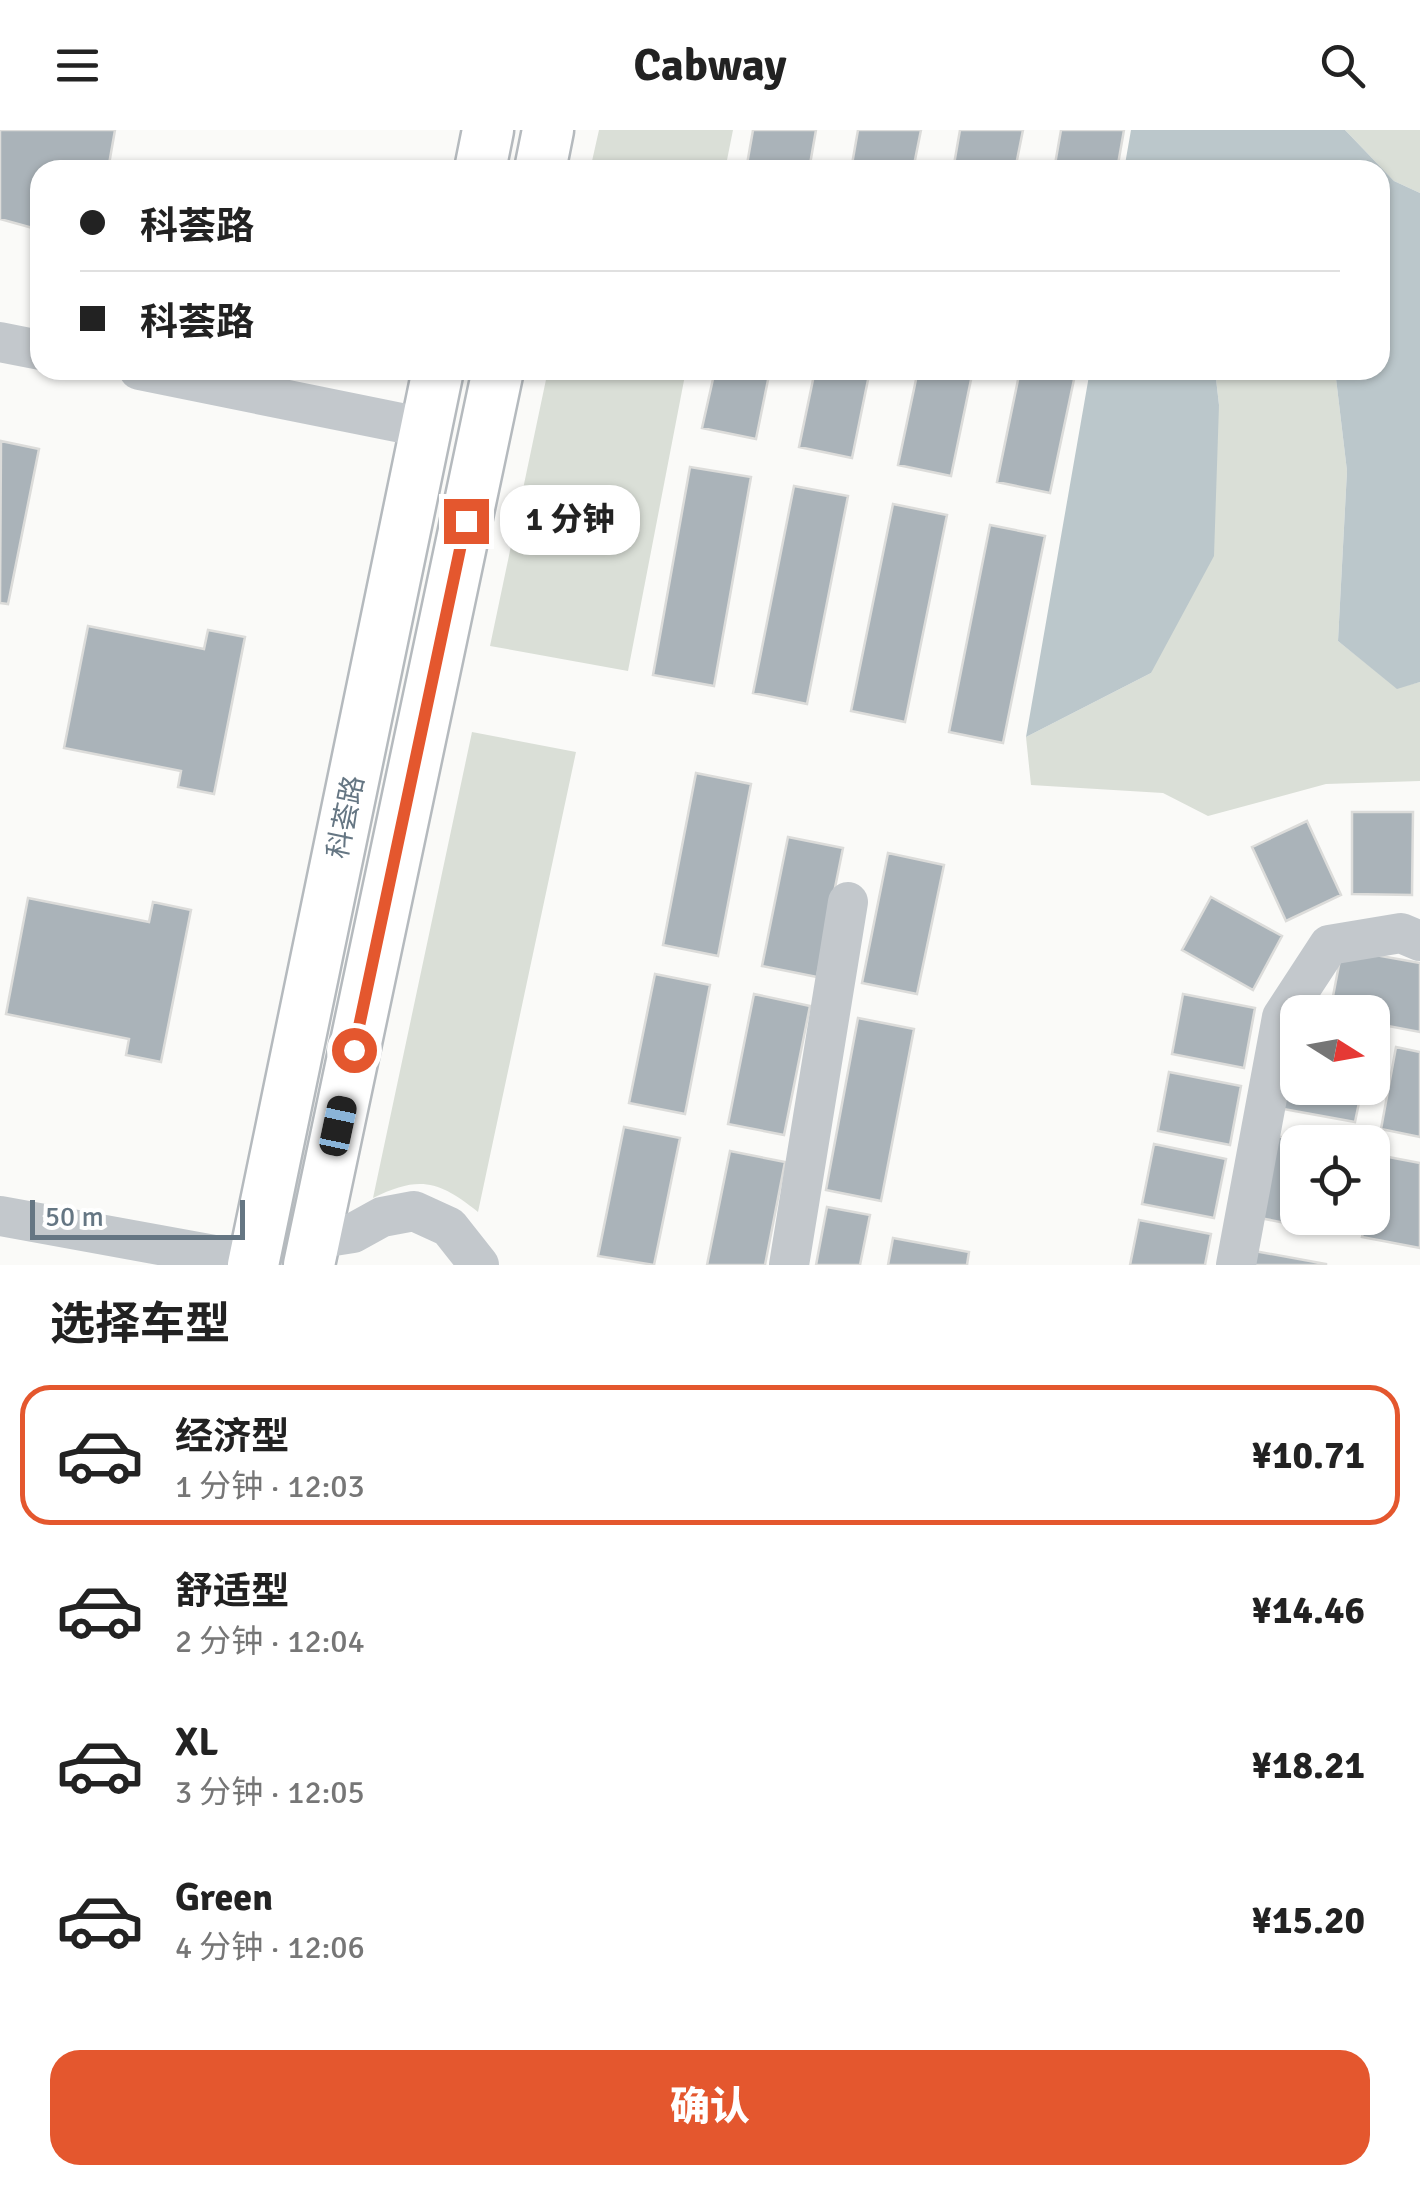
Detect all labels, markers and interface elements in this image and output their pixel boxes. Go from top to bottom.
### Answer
icon: menu [50,38,105,93]
text: Cabway [633,38,787,93]
icon: search [1315,38,1370,93]
text: 科荟路 [140,203,254,250]
text: 科荟路 [140,299,254,346]
callout: 1 分钟 [501,486,641,556]
route end [444,499,489,544]
text: 1 分钟 [526,500,614,539]
street label: 科荟路 [321,772,371,862]
north arrow [1280,995,1390,1105]
map controls [1280,995,1390,1235]
route start [332,1028,377,1073]
car [317,1094,359,1158]
button: locate [1280,1125,1390,1235]
scale bar [30,1195,245,1240]
text: 50 m [45,1200,104,1234]
text: 选择车型 [50,1297,230,1352]
icon: car [55,1410,145,1500]
text: 经济型 [175,1413,289,1460]
text: ¥10.71 [1252,1432,1365,1479]
text: 1 分钟 · 12:03 [175,1467,365,1506]
icon: car [55,1565,145,1655]
text: 舒适型 [175,1568,289,1615]
text: ¥14.46 [1252,1587,1365,1634]
text: 2 分钟 · 12:04 [175,1622,365,1661]
text: XL [175,1719,218,1766]
icon: car [55,1720,145,1810]
text: ¥18.21 [1252,1742,1365,1789]
text: 3 分钟 · 12:05 [175,1773,365,1812]
text: Green [175,1874,273,1921]
icon: car [55,1875,145,1965]
text: ¥15.20 [1252,1897,1365,1944]
text: 4 分钟 · 12:06 [175,1928,365,1967]
button: 确认 [50,2050,1370,2165]

